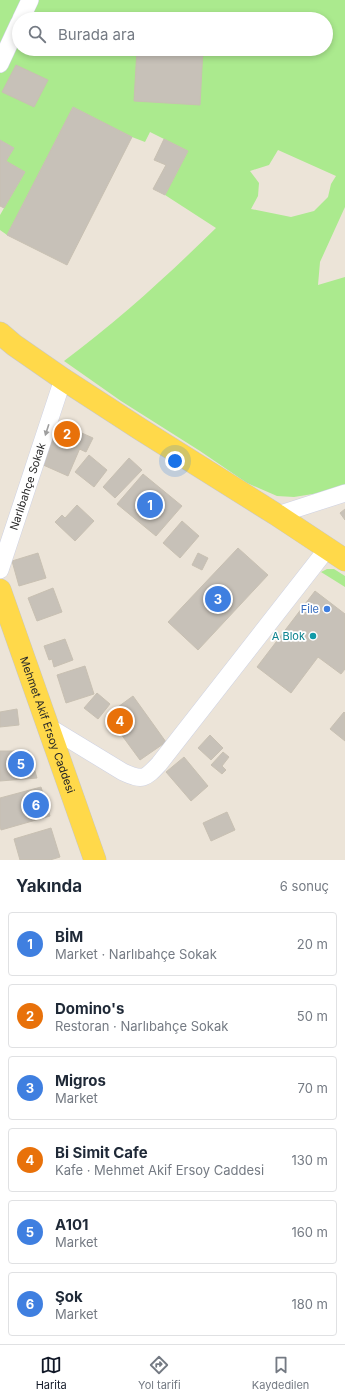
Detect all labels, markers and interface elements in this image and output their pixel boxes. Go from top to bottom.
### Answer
search box [12,12,333,56]
icon: search [26,23,48,45]
text: Burada ara [58,25,135,44]
pin: 2 [54,419,80,449]
one-way arrow [43,424,49,436]
street label: Narlıbahçe Sokak [7,441,49,532]
your location [165,451,185,471]
pin: 1 [137,490,163,520]
pin: 3 [205,584,231,614]
place label: File [301,602,319,616]
marker: File [322,604,332,614]
place label: A Blok [272,629,305,643]
marker: A Blok [308,631,318,641]
street label: Mehmet Akif Ersoy Caddesi [17,655,78,795]
pin: 4 [107,706,133,736]
pin: 5 [8,749,34,779]
pin: 6 [23,790,49,820]
text: Yakında [16,876,82,896]
text: 6 sonuç [280,878,329,894]
text: BİM [55,927,83,946]
text: 1 [27,936,33,952]
text: 20 m [297,936,328,952]
text: Market · Narlıbahçe Sokak [55,946,217,962]
text: Domino's [55,999,124,1018]
text: 2 [26,1008,34,1024]
text: 50 m [297,1008,328,1024]
text: Restoran · Narlıbahçe Sokak [55,1018,228,1034]
text: Migros [55,1071,106,1090]
text: 3 [26,1080,34,1096]
text: 70 m [298,1080,328,1096]
text: Market [55,1090,98,1106]
text: Bi Simit Cafe [55,1143,148,1162]
text: 4 [26,1152,34,1168]
text: 130 m [291,1152,328,1168]
text: Kafe · Mehmet Akif Ersoy Caddesi [55,1162,264,1178]
text: A101 [55,1215,89,1234]
text: 5 [26,1224,34,1240]
text: 160 m [291,1224,328,1240]
text: Market [55,1234,98,1250]
text: Şok [55,1287,83,1306]
text: 6 [26,1296,34,1312]
text: 180 m [291,1296,328,1312]
text: Market [55,1306,98,1322]
tab: Harita [36,1354,67,1392]
tab: Yol tarifi [138,1354,181,1392]
tab: Kaydedilen [252,1354,309,1392]

